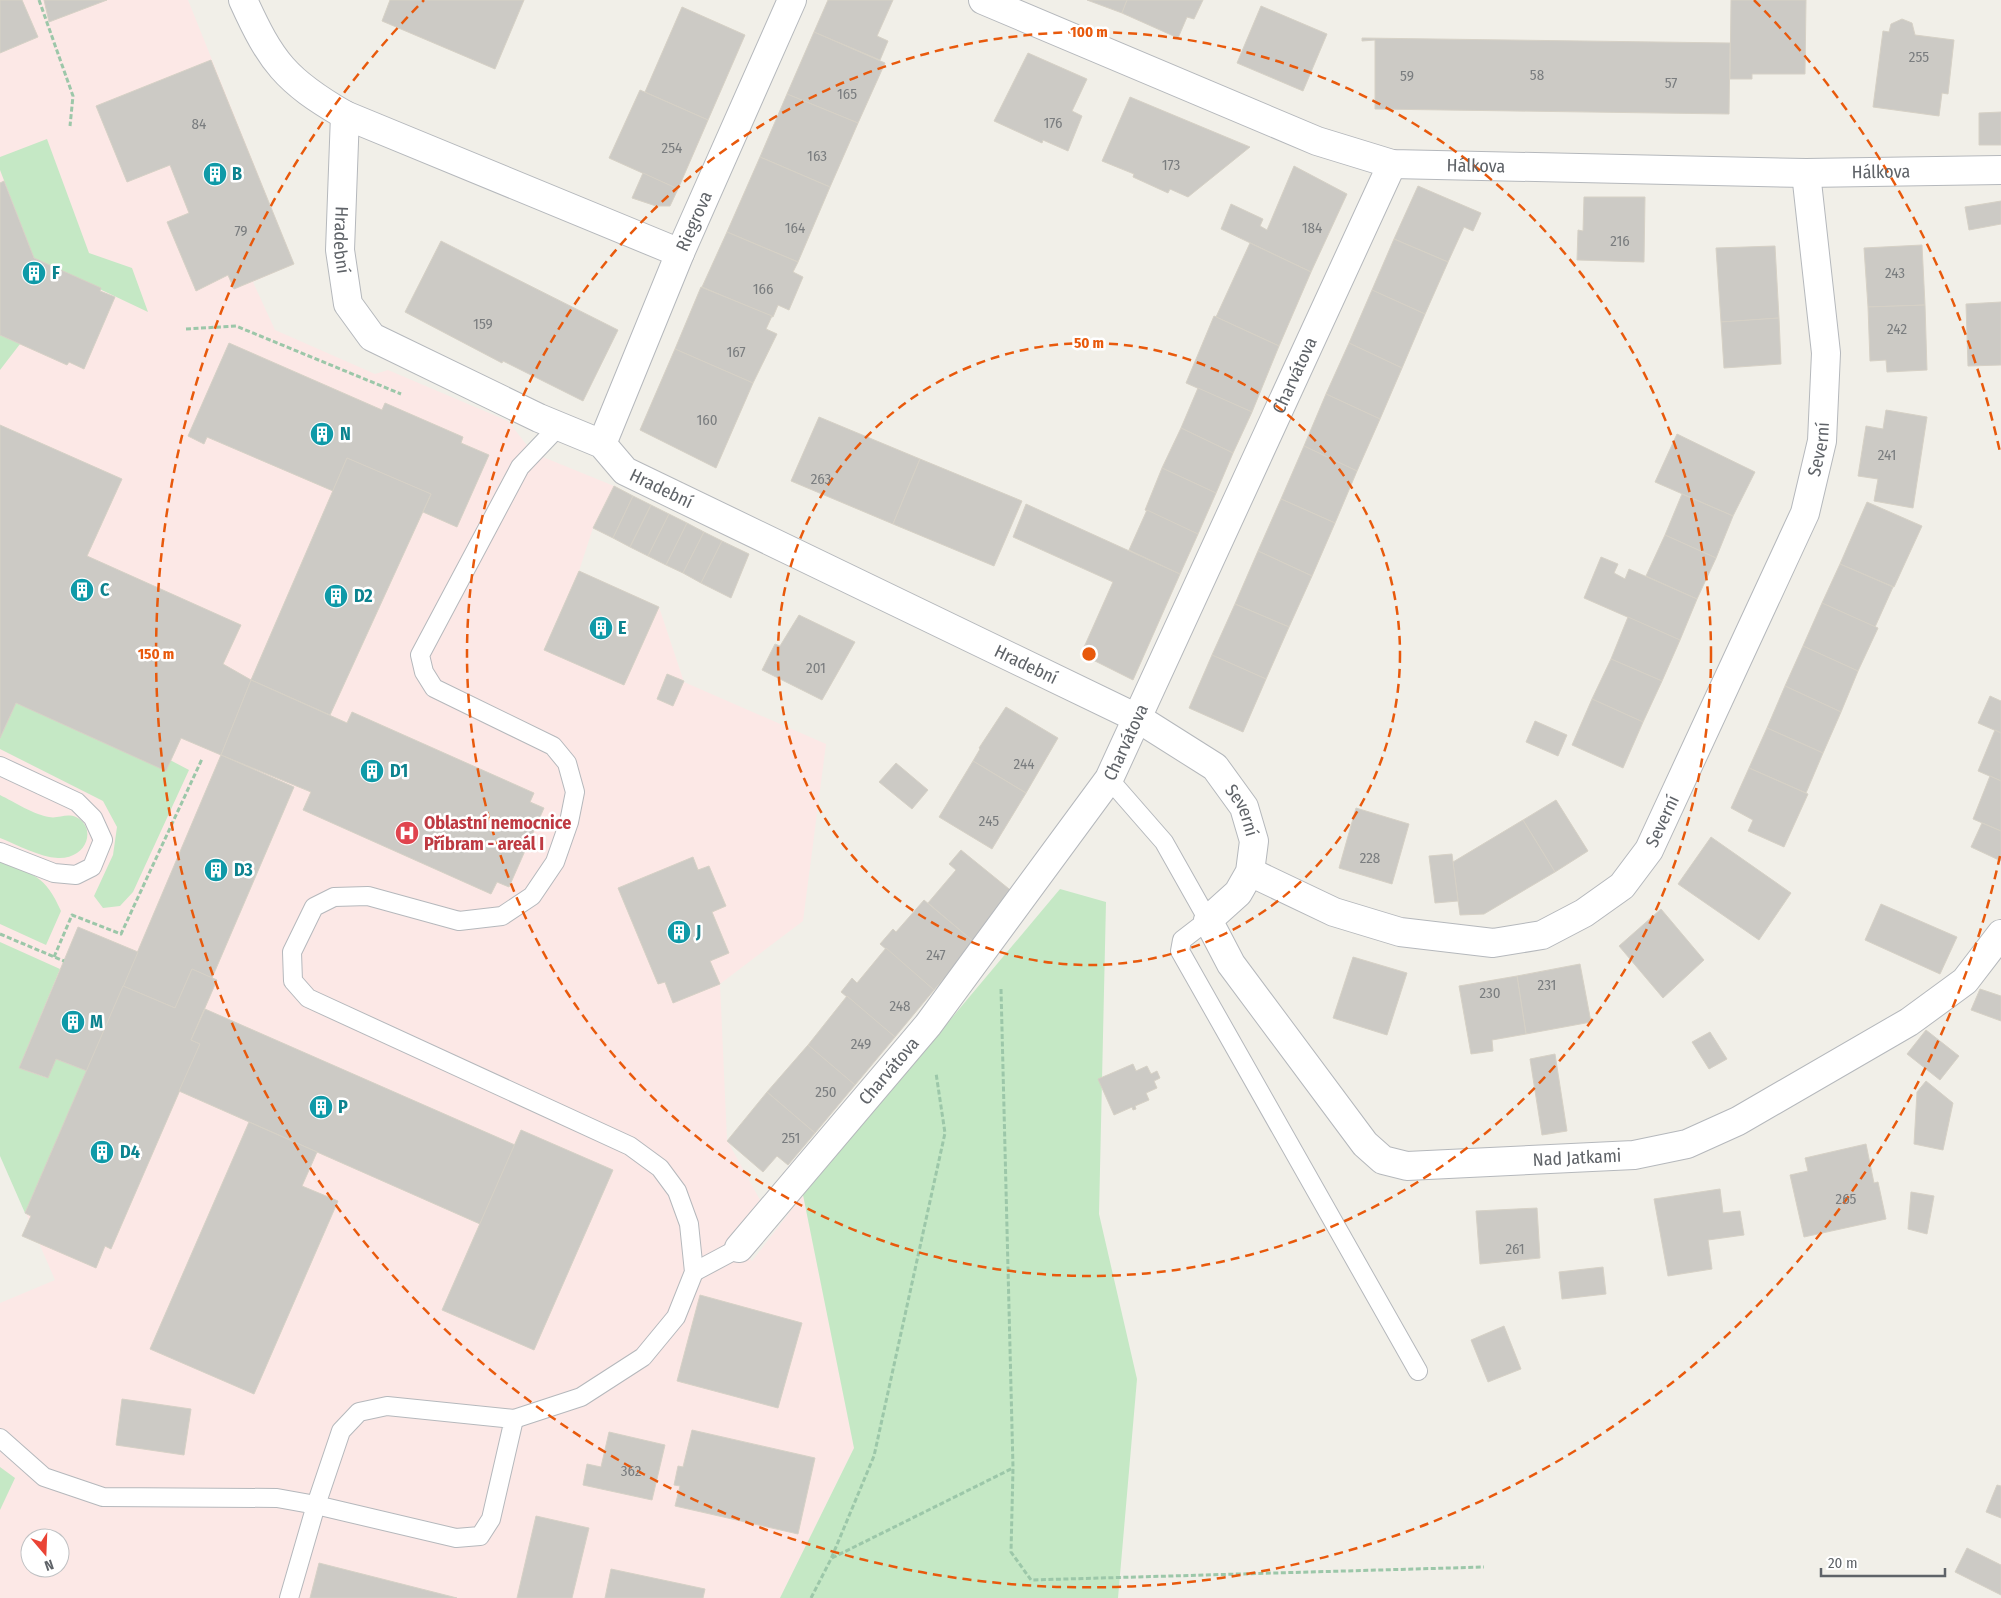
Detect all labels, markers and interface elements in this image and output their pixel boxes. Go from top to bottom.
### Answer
text: 100 m [1070,23,1108,41]
house number: 255 [1909,48,1929,66]
house number: 58 [1530,66,1544,84]
house number: 59 [1400,67,1414,85]
house number: 57 [1665,74,1677,92]
house number: 165 [837,85,857,103]
house number: 176 [1043,114,1063,132]
house number: 84 [192,115,206,133]
house number: 254 [662,139,682,157]
house number: 163 [807,147,827,165]
street label: Hálkova [1446,154,1506,177]
house number: 173 [1162,156,1181,174]
street label: Hálkova [1851,160,1911,183]
building icon: B [202,161,228,187]
place label: B [232,163,242,185]
street label: Riegrova [671,188,717,255]
street label: Hradební [329,206,354,276]
house number: 164 [785,219,805,237]
house number: 184 [1302,219,1322,237]
house number: 79 [234,222,248,240]
house number: 216 [1610,232,1630,250]
building icon: F [21,260,47,286]
place label: F [52,262,60,284]
house number: 243 [1885,264,1905,282]
house number: 166 [753,280,773,298]
house number: 159 [473,315,493,333]
house number: 242 [1887,320,1907,338]
street label: Charvátova [1268,333,1322,417]
text: 50 m [1074,334,1104,352]
house number: 167 [726,343,746,361]
house number: 160 [696,411,718,429]
building icon: N [309,421,335,447]
street label: Severní [1803,421,1834,479]
place label: N [340,423,351,445]
house number: 241 [1878,446,1896,464]
street label: Hradební [626,464,697,513]
house number: 263 [811,470,832,488]
building icon: C [69,577,95,603]
place label: C [100,579,110,601]
building icon: D2 [323,583,349,609]
place label: D2 [354,585,373,607]
building icon: E [588,615,614,641]
place label: E [618,617,627,639]
street label: Hradební [991,640,1062,689]
text: 150 m [138,645,174,663]
centre of rings [1080,645,1098,663]
house number: 201 [806,659,826,677]
street label: Charvátova [1099,701,1153,784]
house number: 244 [1014,755,1034,773]
building icon: D1 [359,758,385,784]
place label: D1 [390,760,408,782]
street label: Severní [1220,780,1263,839]
street label: Severní [1641,791,1684,851]
place label: Oblastní nemocnice Příbram - areál I [424,812,571,855]
house number: 245 [979,812,999,830]
hospital icon: Oblastní nemocnice Příbram - areál I [394,820,420,846]
house number: 228 [1360,849,1380,867]
building icon: D3 [203,857,229,883]
place label: D3 [234,859,253,881]
building icon: J [666,919,692,945]
place label: J [695,921,701,943]
house number: 247 [926,946,946,964]
house number: 231 [1538,976,1556,994]
house number: 230 [1479,984,1501,1002]
house number: 248 [889,997,911,1015]
building icon: M [60,1009,86,1035]
place label: M [90,1011,103,1033]
street label: Charvátova [854,1033,924,1109]
house number: 249 [851,1035,871,1053]
house number: 250 [815,1083,837,1101]
building icon: P [308,1094,334,1120]
place label: P [338,1096,348,1118]
house number: 251 [782,1129,800,1147]
building icon: D4 [89,1139,115,1165]
place label: D4 [120,1141,140,1163]
street label: Nad Jatkami [1532,1145,1622,1171]
house number: 265 [1836,1190,1857,1208]
house number: 261 [1505,1240,1525,1258]
house number: 362 [621,1462,642,1480]
north arrow [20,1528,70,1578]
scale bar [1821,1546,1945,1578]
text: 20 m [1828,1554,1858,1572]
text: N [42,1555,56,1574]

